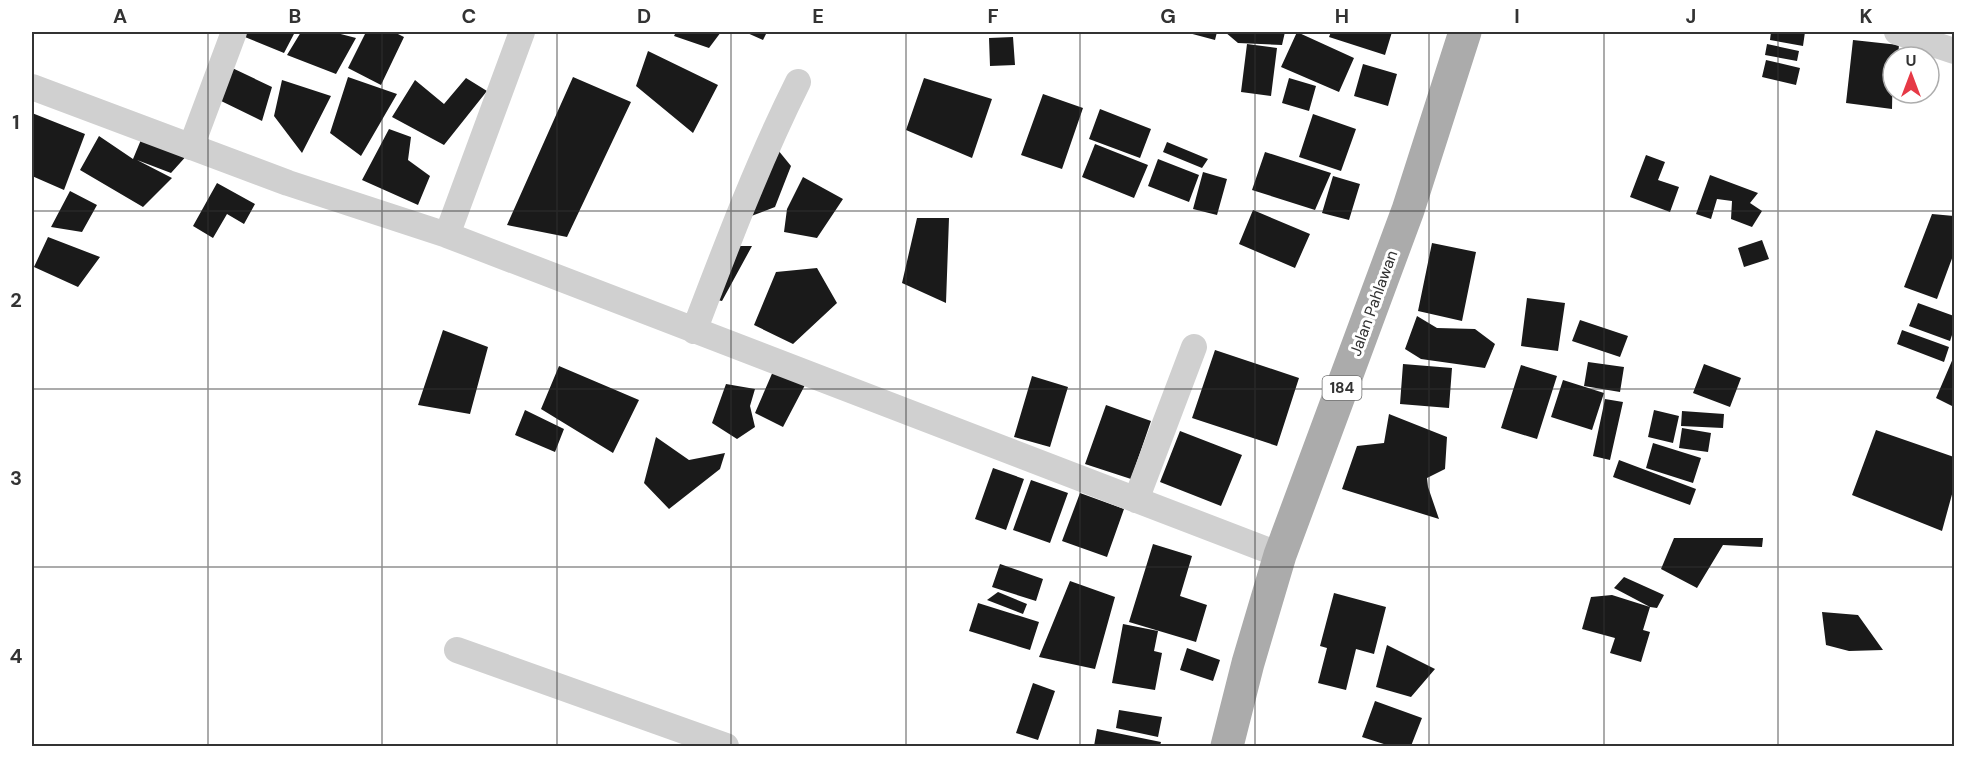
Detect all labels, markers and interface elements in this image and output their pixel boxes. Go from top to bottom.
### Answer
text: A [113,3,127,29]
text: B [289,3,301,29]
text: C [462,3,476,29]
text: D [637,3,651,29]
text: E [812,3,824,29]
text: F [987,3,999,29]
text: G [1160,3,1176,29]
text: H [1335,3,1349,29]
text: I [1514,3,1520,29]
text: J [1686,3,1696,29]
text: K [1859,3,1873,29]
north arrow [1881,45,1941,105]
text: U [1906,50,1916,71]
text: 1 [12,109,20,135]
street label: Jalan Pahlawan [1345,247,1402,359]
text: 2 [10,287,22,313]
road number: 184 [1322,376,1362,400]
text: 3 [10,465,22,491]
text: 4 [10,643,23,669]

